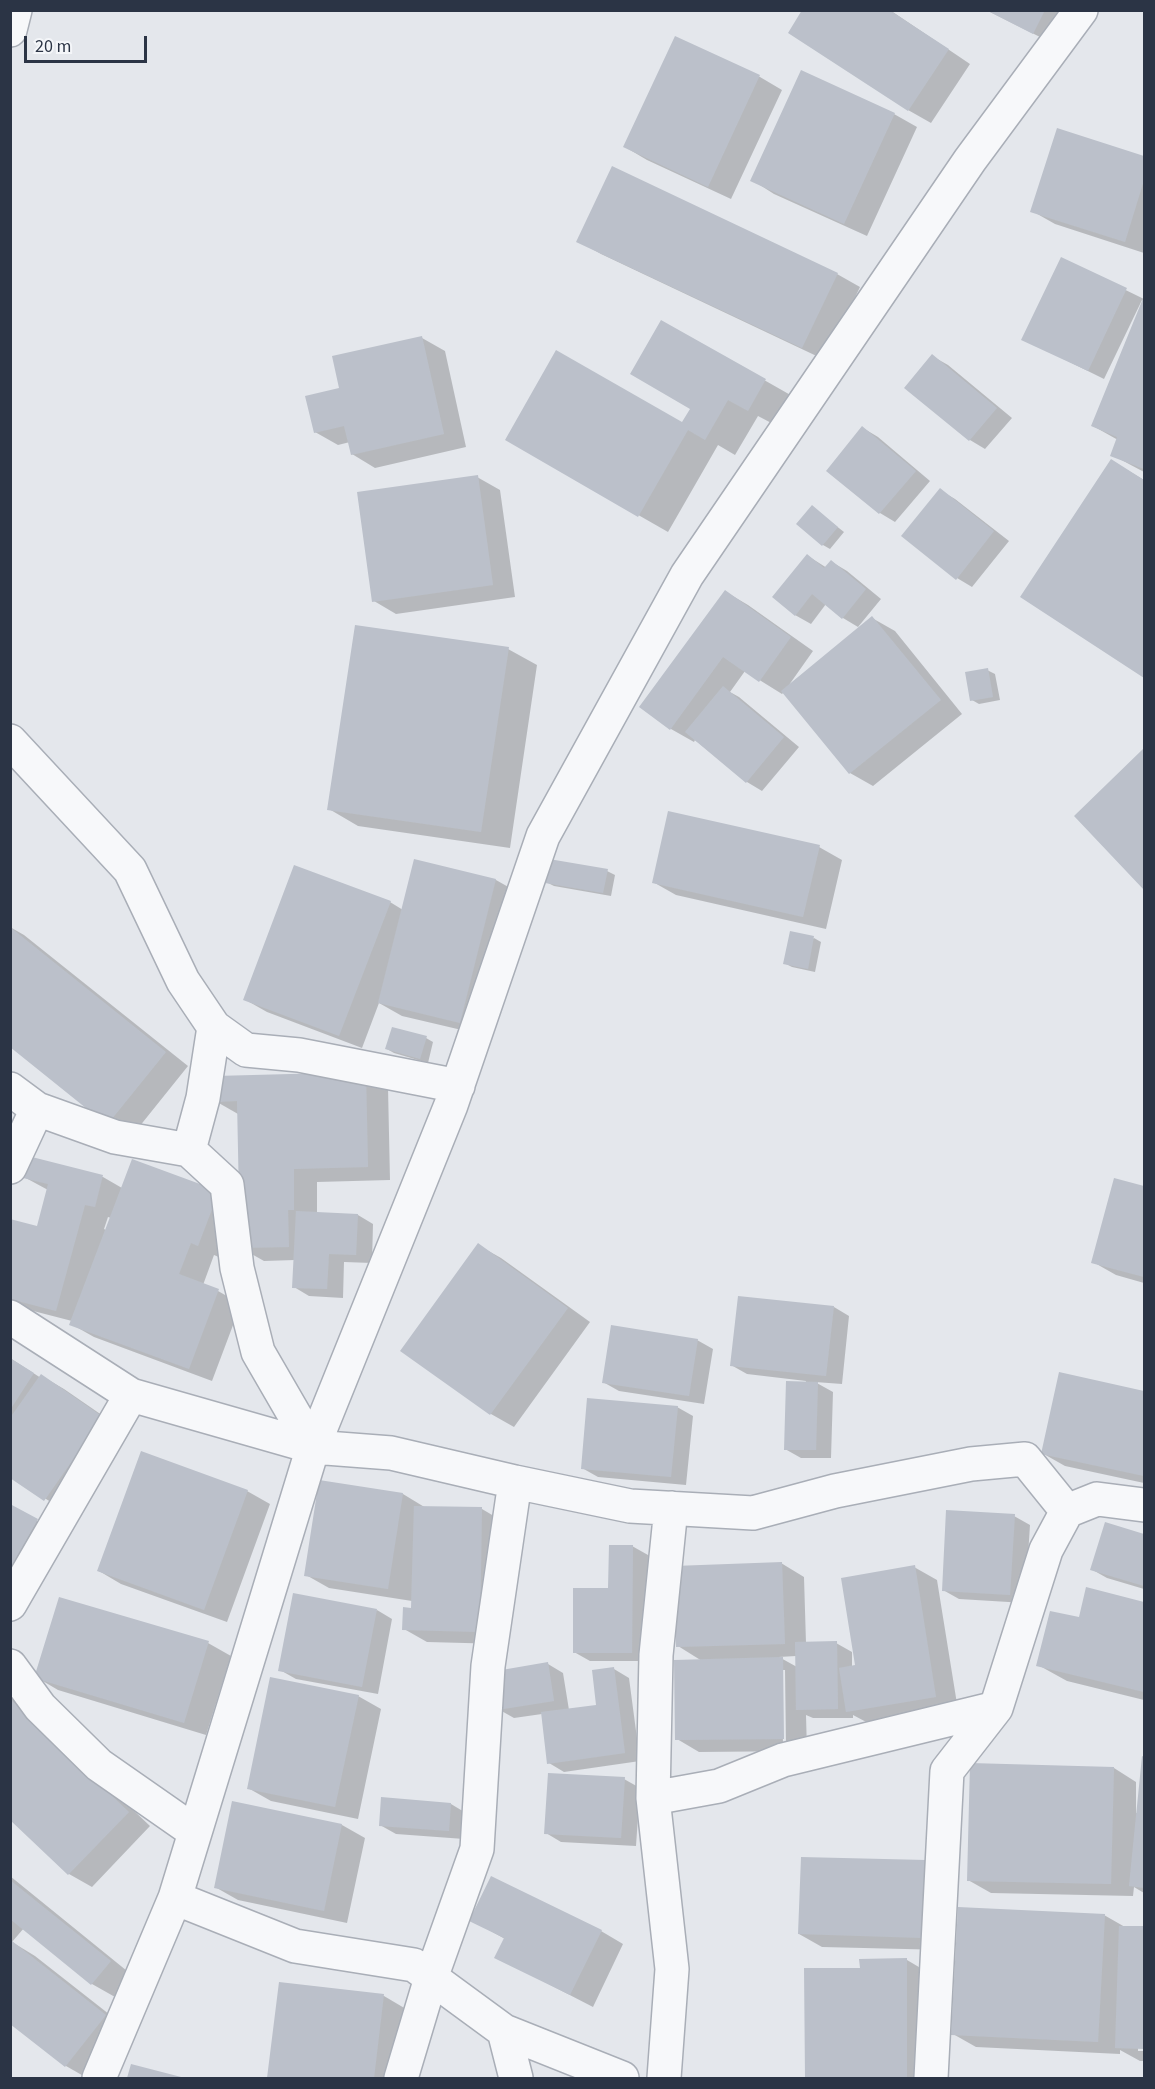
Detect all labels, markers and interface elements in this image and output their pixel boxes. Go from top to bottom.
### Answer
scale bar [27,24,150,62]
text: 20 m [35,34,71,59]

